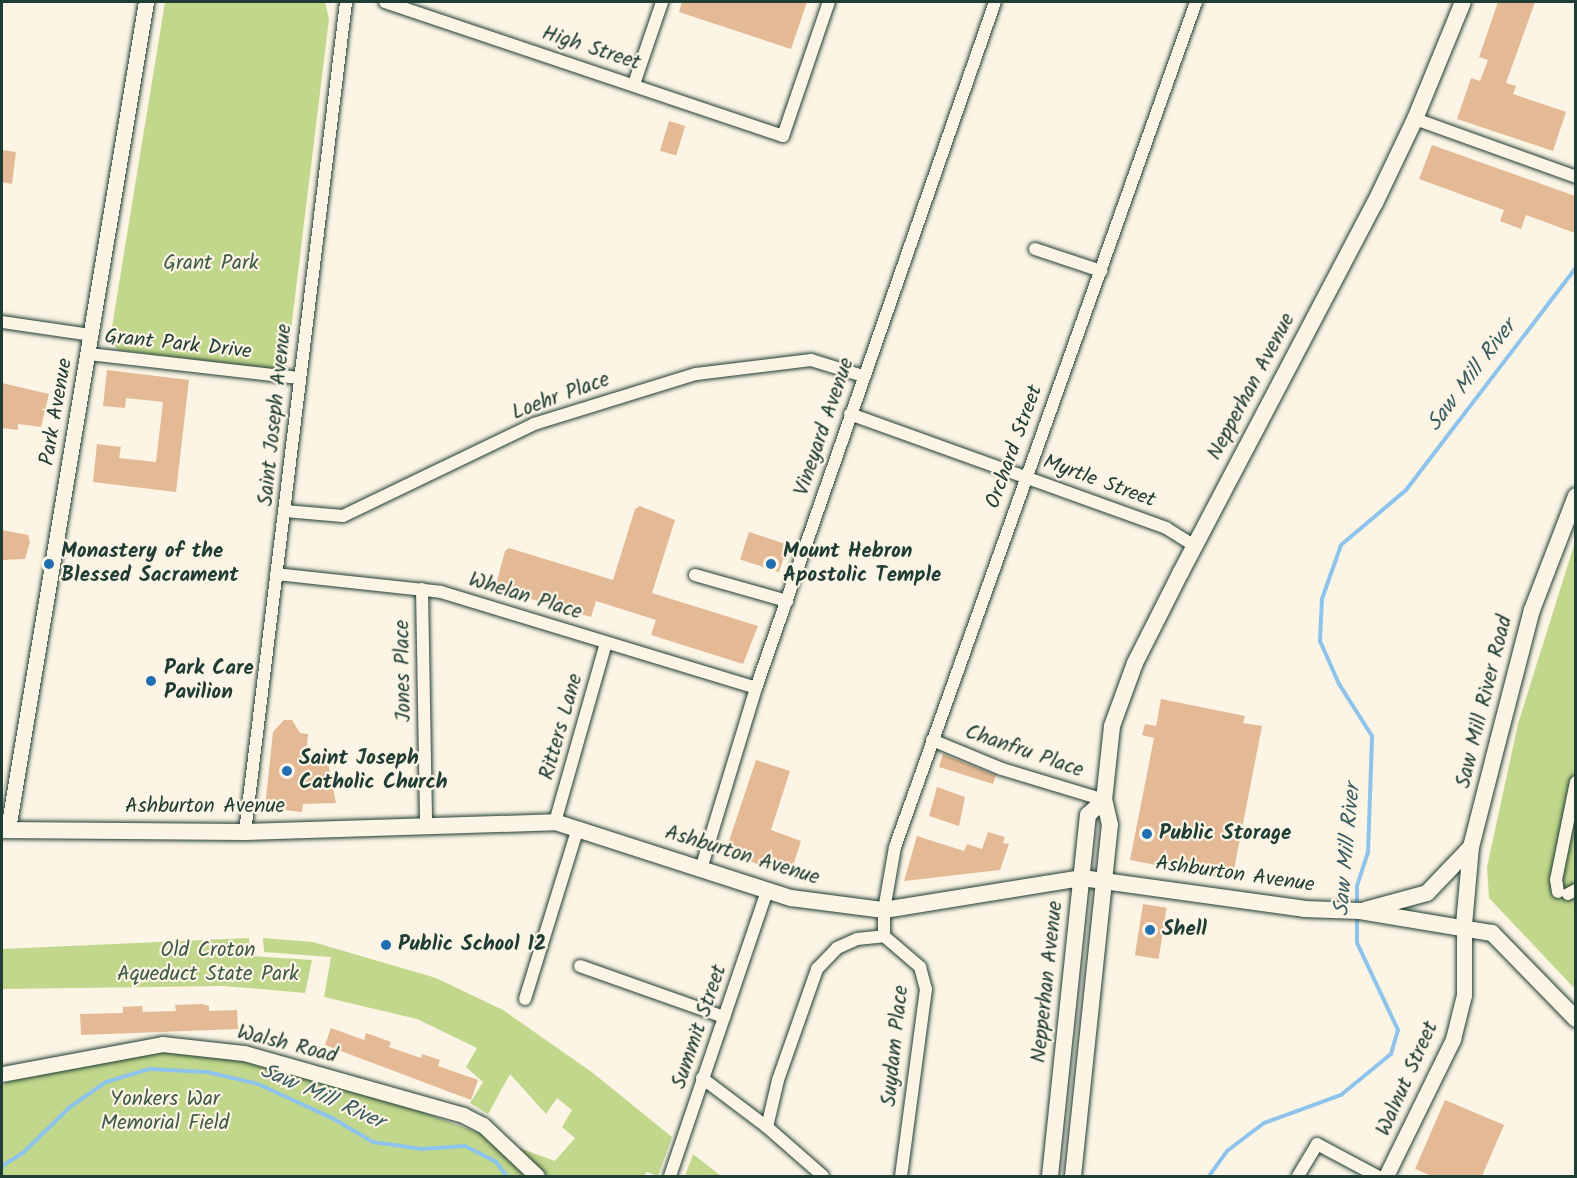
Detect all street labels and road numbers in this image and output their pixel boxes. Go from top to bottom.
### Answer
street label: High Street [539,21,643,77]
street label: Nepperhan Avenue [1203,309,1301,465]
street label: Saint Joseph Avenue [254,323,298,507]
street label: Grant Park Drive [103,325,253,365]
street label: Vineyard Avenue [790,355,860,499]
street label: Park Avenue [35,356,79,468]
street label: Loehr Place [509,368,613,426]
street label: Orchard Street [981,382,1049,512]
street label: Myrtle Street [1039,450,1159,514]
street label: Whelan Place [465,568,585,626]
street label: Saw Mill River Road [1451,613,1519,791]
street label: Jones Place [391,620,417,722]
street label: Ritters Lane [535,671,589,783]
street label: Chanfru Place [962,720,1086,784]
street label: Ashburton Avenue [125,794,285,820]
street label: Ashburton Avenue [662,821,822,891]
street label: Ashburton Avenue [1154,851,1316,899]
street label: Nepperhan Avenue [1027,900,1069,1064]
street label: Summit Street [667,962,733,1092]
street label: Suydam Place [877,984,915,1108]
street label: Walnut Street [1372,1018,1444,1140]
street label: Walsh Road [234,1020,340,1070]

